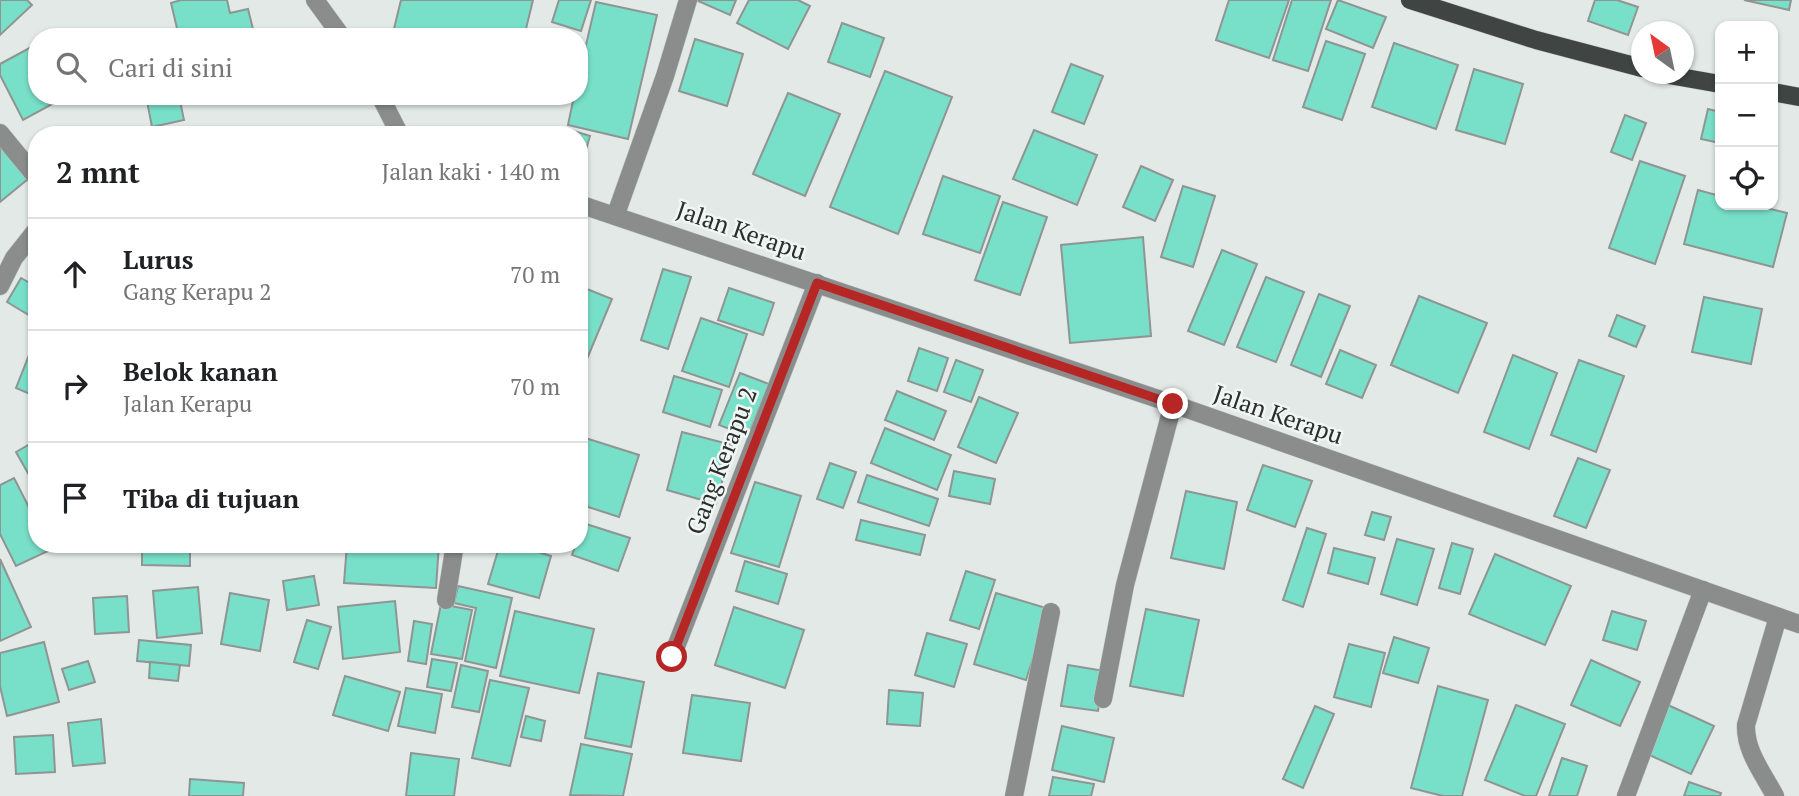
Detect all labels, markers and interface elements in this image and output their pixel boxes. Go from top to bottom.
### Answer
north arrow [1631,21,1694,84]
map controls [1715,21,1778,210]
button: + [1715,21,1778,84]
search box [28,28,588,105]
icon: search [52,48,90,86]
text: Cari di sini [108,50,233,84]
button: − [1715,84,1778,147]
button: locate [1715,147,1778,210]
text: 2 mnt [56,152,140,192]
text: Jalan kaki · 140 m [382,156,560,187]
street label: Jalan Kerapu [672,193,810,267]
text: Lurus [123,242,193,276]
icon: ahead [56,255,94,293]
text: 70 m [510,259,560,290]
text: Gang Kerapu 2 [123,276,272,307]
text: Belok kanan [123,354,278,388]
icon: right [56,367,94,405]
text: 70 m [510,371,560,402]
street label: Jalan Kerapu [1209,377,1347,451]
street label: Gang Kerapu 2 [678,383,764,539]
text: Jalan Kerapu [123,388,252,419]
route end [1157,388,1188,419]
icon: arrive [56,479,94,517]
text: Tiba di tujuan [123,481,299,515]
route start [656,641,687,672]

